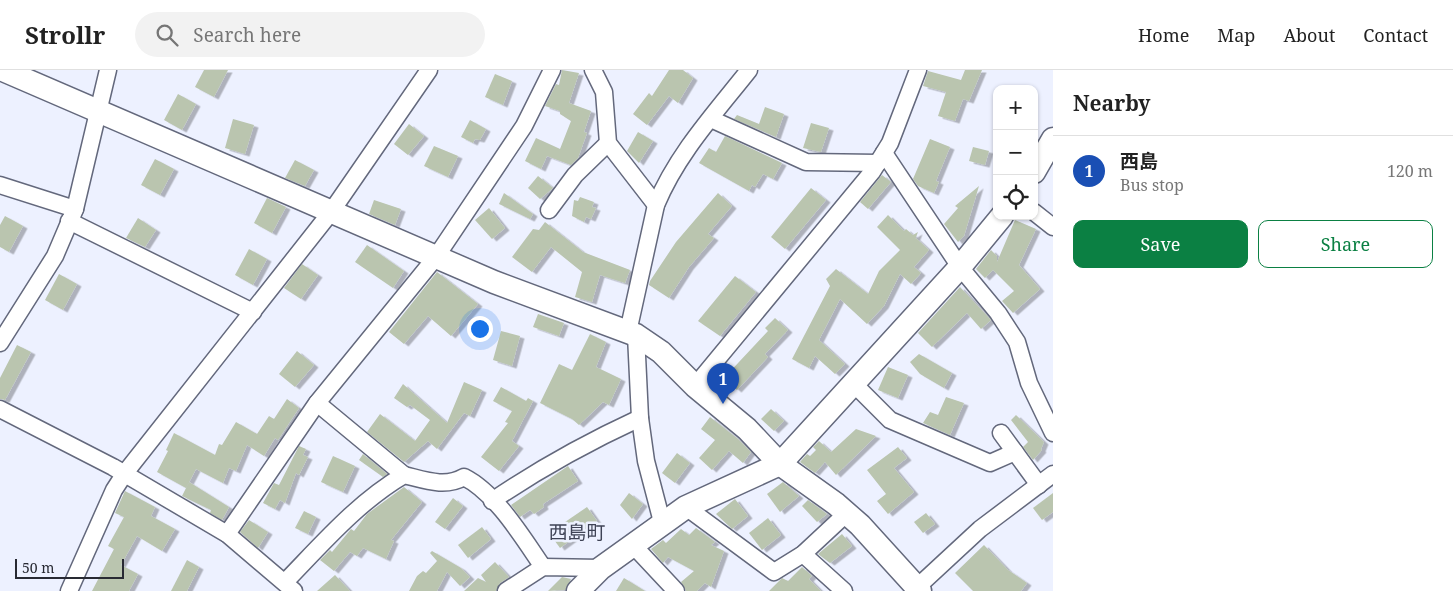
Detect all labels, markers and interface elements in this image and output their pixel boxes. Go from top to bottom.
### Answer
search box [135,12,485,57]
text: Strollr [25,18,105,51]
icon: search [153,21,181,49]
text: Search here [193,22,301,48]
text: Home [1138,23,1189,47]
text: Map [1217,23,1255,47]
text: About [1283,23,1335,47]
text: Contact [1363,23,1428,47]
map controls [993,85,1038,220]
button: + [993,85,1038,130]
text: Nearby [1073,89,1151,117]
button: − [993,130,1038,175]
text: 西島 [1120,148,1158,174]
text: 1 [1084,160,1094,182]
text: 120 m [1387,160,1433,182]
text: Bus stop [1120,174,1184,196]
button: locate [993,175,1038,220]
button: Save [1073,220,1248,268]
button: Share [1258,220,1433,268]
your location [467,316,493,342]
pin: 1 [707,363,739,404]
district label: 西島町 [548,519,606,545]
scale bar [15,556,124,579]
text: 50 m [22,558,55,577]

